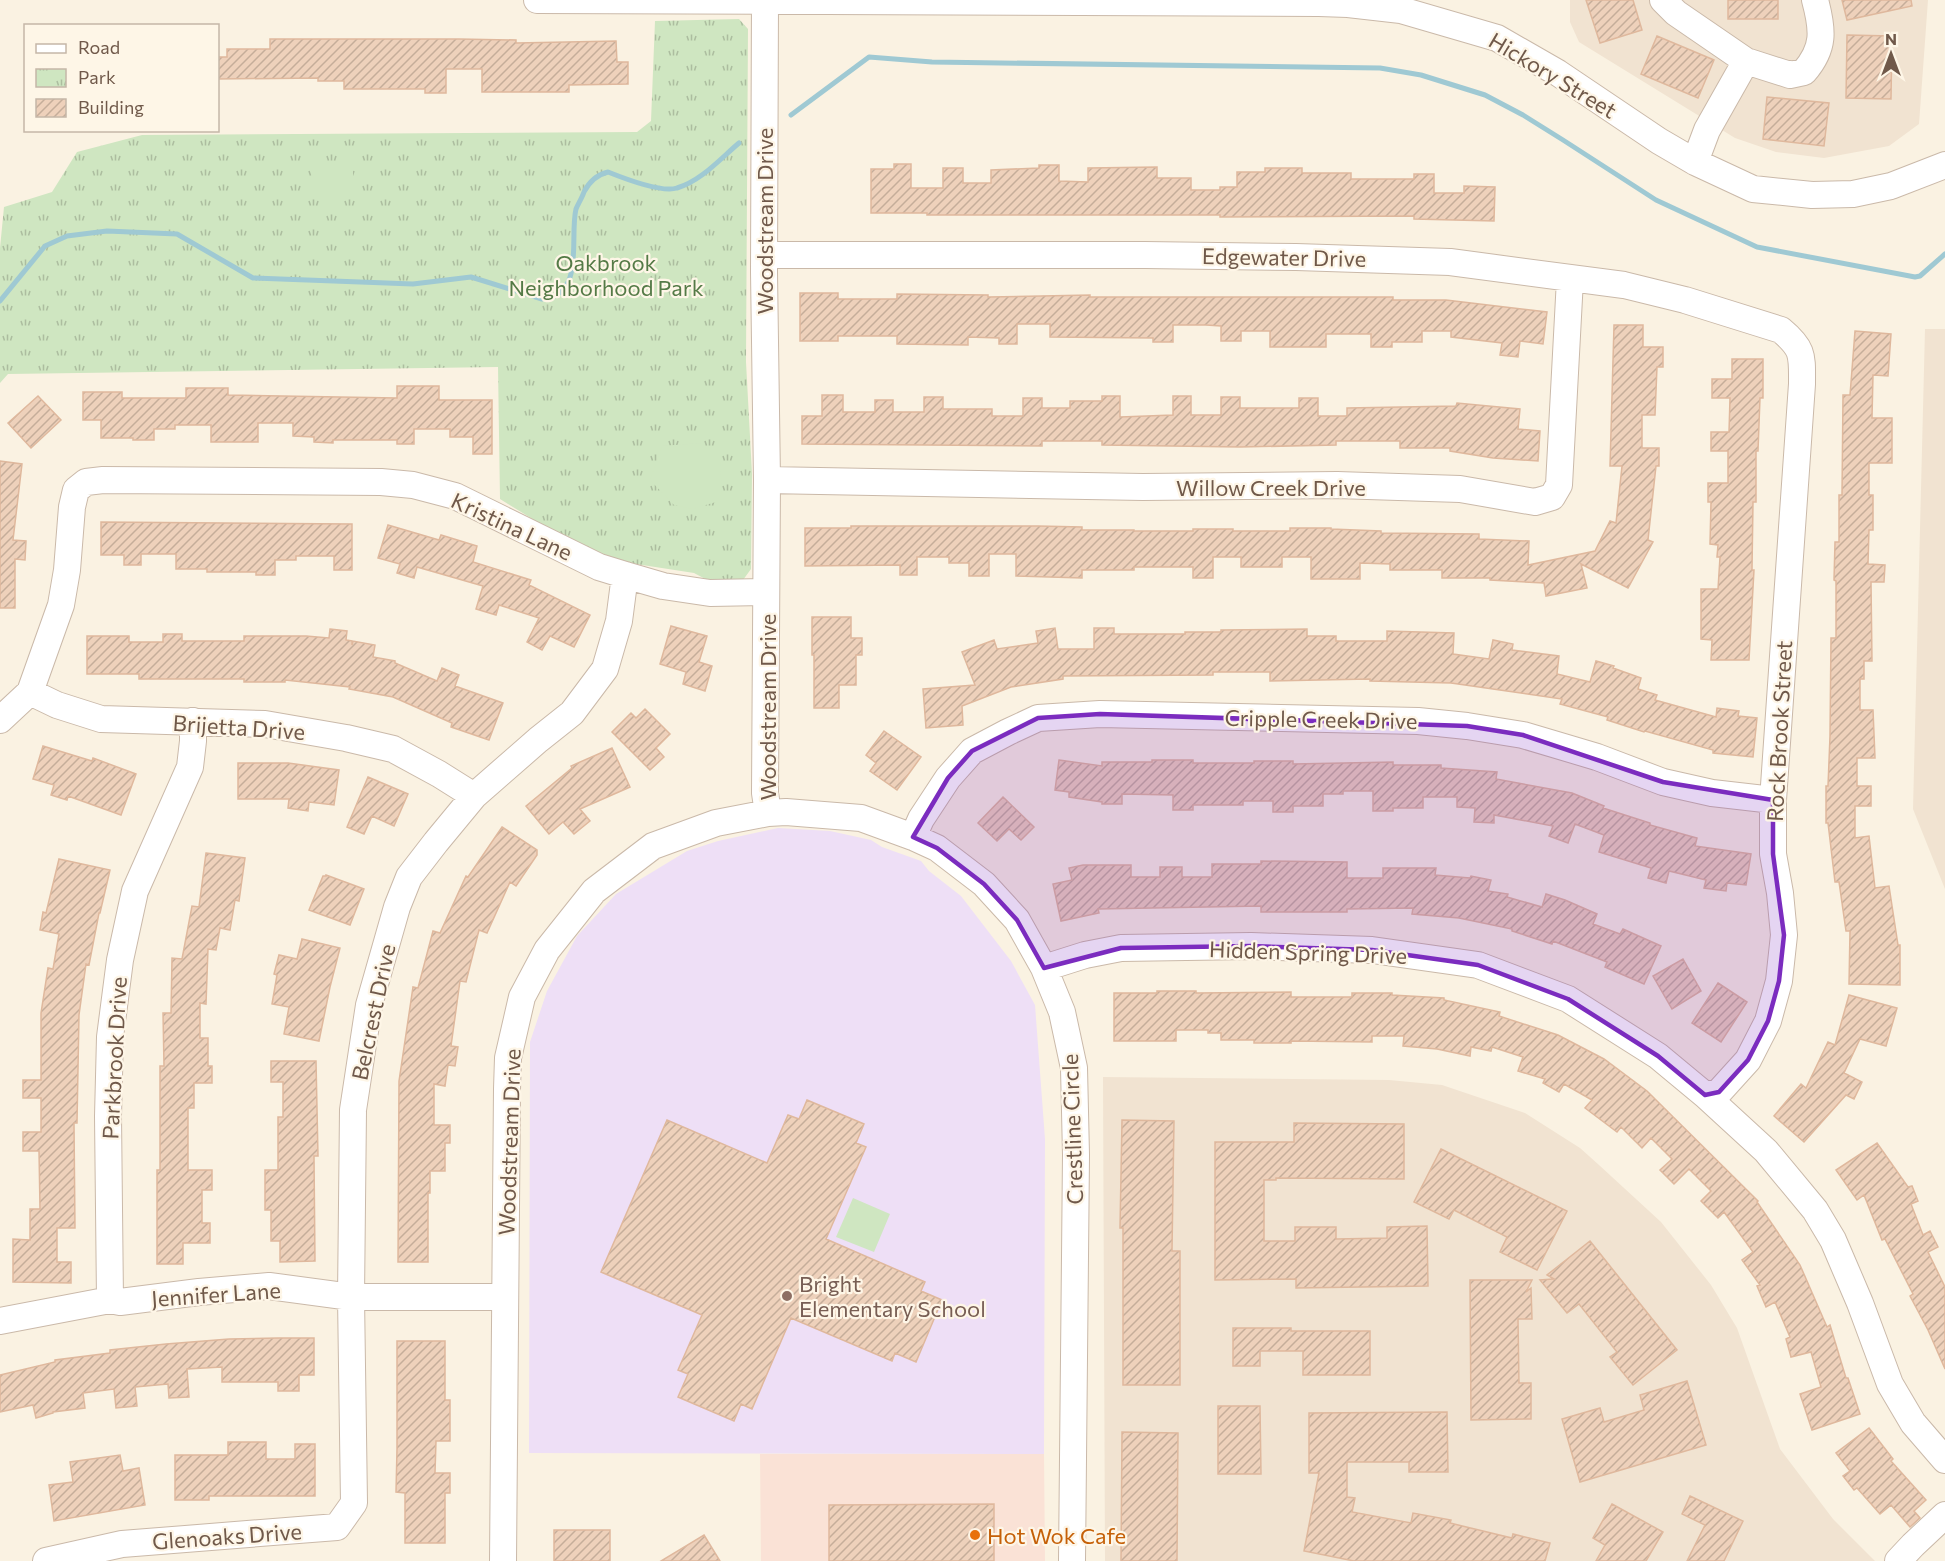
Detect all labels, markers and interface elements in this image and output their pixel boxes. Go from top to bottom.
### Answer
legend [24,24,219,132]
north arrow [1861,24,1921,84]
street label: Hickory Street [1484,26,1622,124]
text: N [1885,29,1897,48]
text: Road [78,36,120,58]
text: Park [78,66,116,88]
text: Building [78,96,144,118]
street label: Woodstream Drive [751,128,778,314]
street label: Edgewater Drive [1202,242,1366,272]
park label: Oakbrook Neighborhood Park [508,249,704,301]
street label: Willow Creek Drive [1176,474,1366,501]
street label: Kristina Lane [447,486,577,566]
street label: Woodstream Drive [754,614,781,800]
street label: Rock Brook Street [1761,640,1797,822]
street label: Cripple Creek Drive [1224,704,1418,734]
street label: Brijetta Drive [172,709,306,745]
street label: Hidden Spring Drive [1208,935,1408,969]
street label: Belcrest Drive [345,941,401,1083]
street label: Parkbrook Drive [96,976,132,1140]
street label: Woodstream Drive [492,1048,526,1236]
street label: Crestline Circle [1056,1053,1088,1205]
place label: Bright Elementary School [799,1270,986,1322]
street label: Jennifer Lane [150,1276,282,1312]
marker: Bright Elementary School [780,1289,794,1303]
street label: Glenoaks Drive [151,1517,303,1555]
place label: Hot Wok Cafe [987,1522,1126,1549]
marker: Hot Wok Cafe [968,1528,982,1542]

